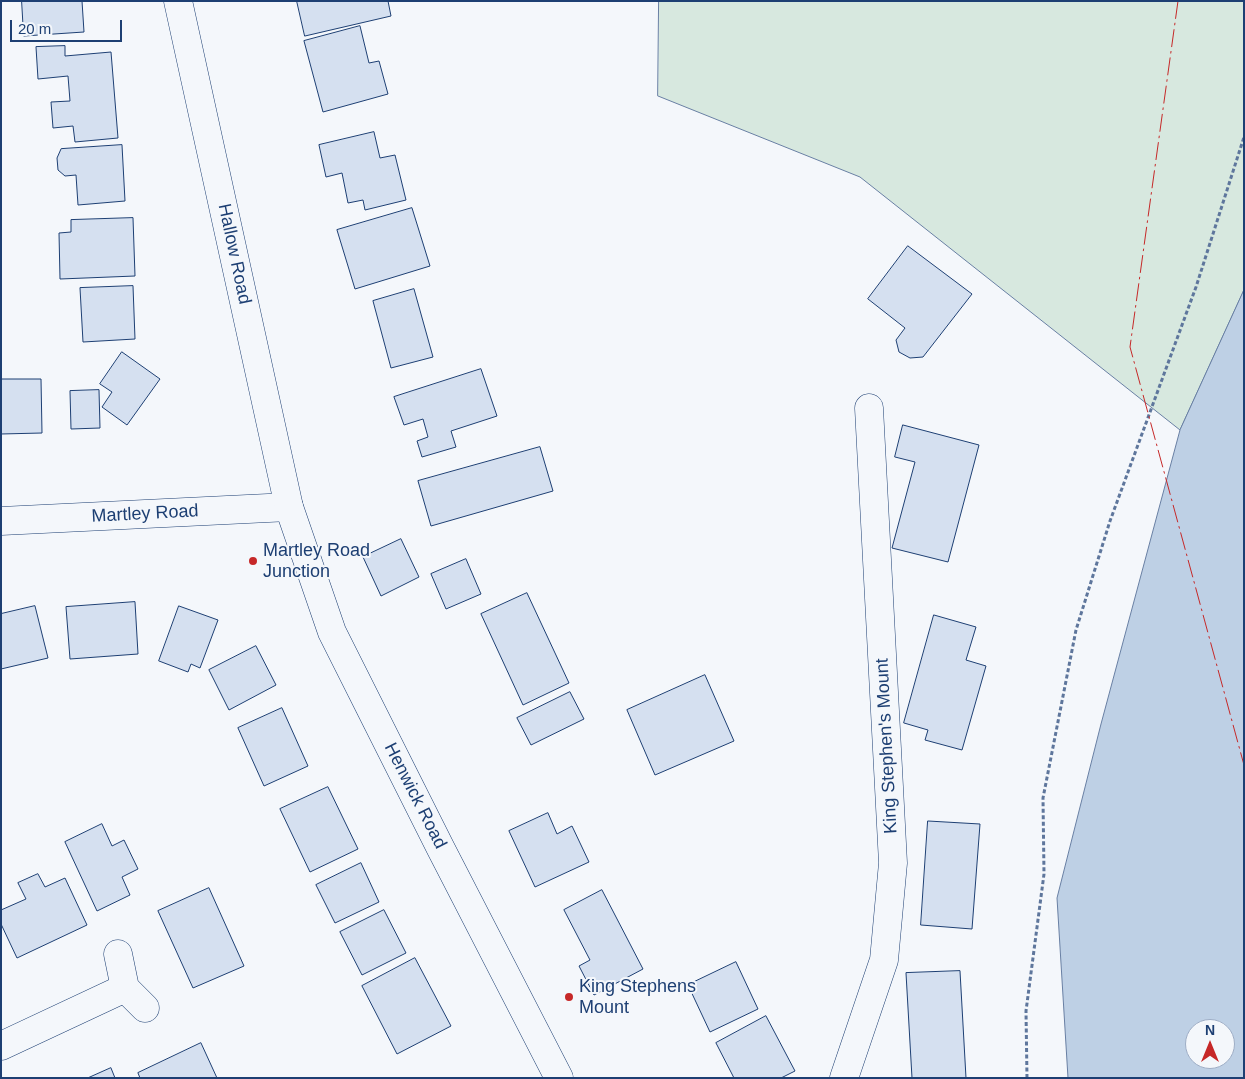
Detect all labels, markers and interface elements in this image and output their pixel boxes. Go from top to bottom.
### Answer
scale bar [12,10,125,42]
text: 20 m [18,20,51,37]
street label: Hallow Road [213,202,255,306]
street label: Martley Road [91,500,199,528]
place label: Martley Road Junction [263,540,370,582]
marker: Martley Road Junction [247,555,259,567]
street label: King Stephen's Mount [872,658,902,834]
street label: Henwick Road [379,739,451,853]
place label: King Stephens Mount [579,976,696,1019]
marker: King Stephens Mount [563,991,575,1003]
north arrow [1185,1019,1235,1069]
text: N [1205,1022,1215,1038]

